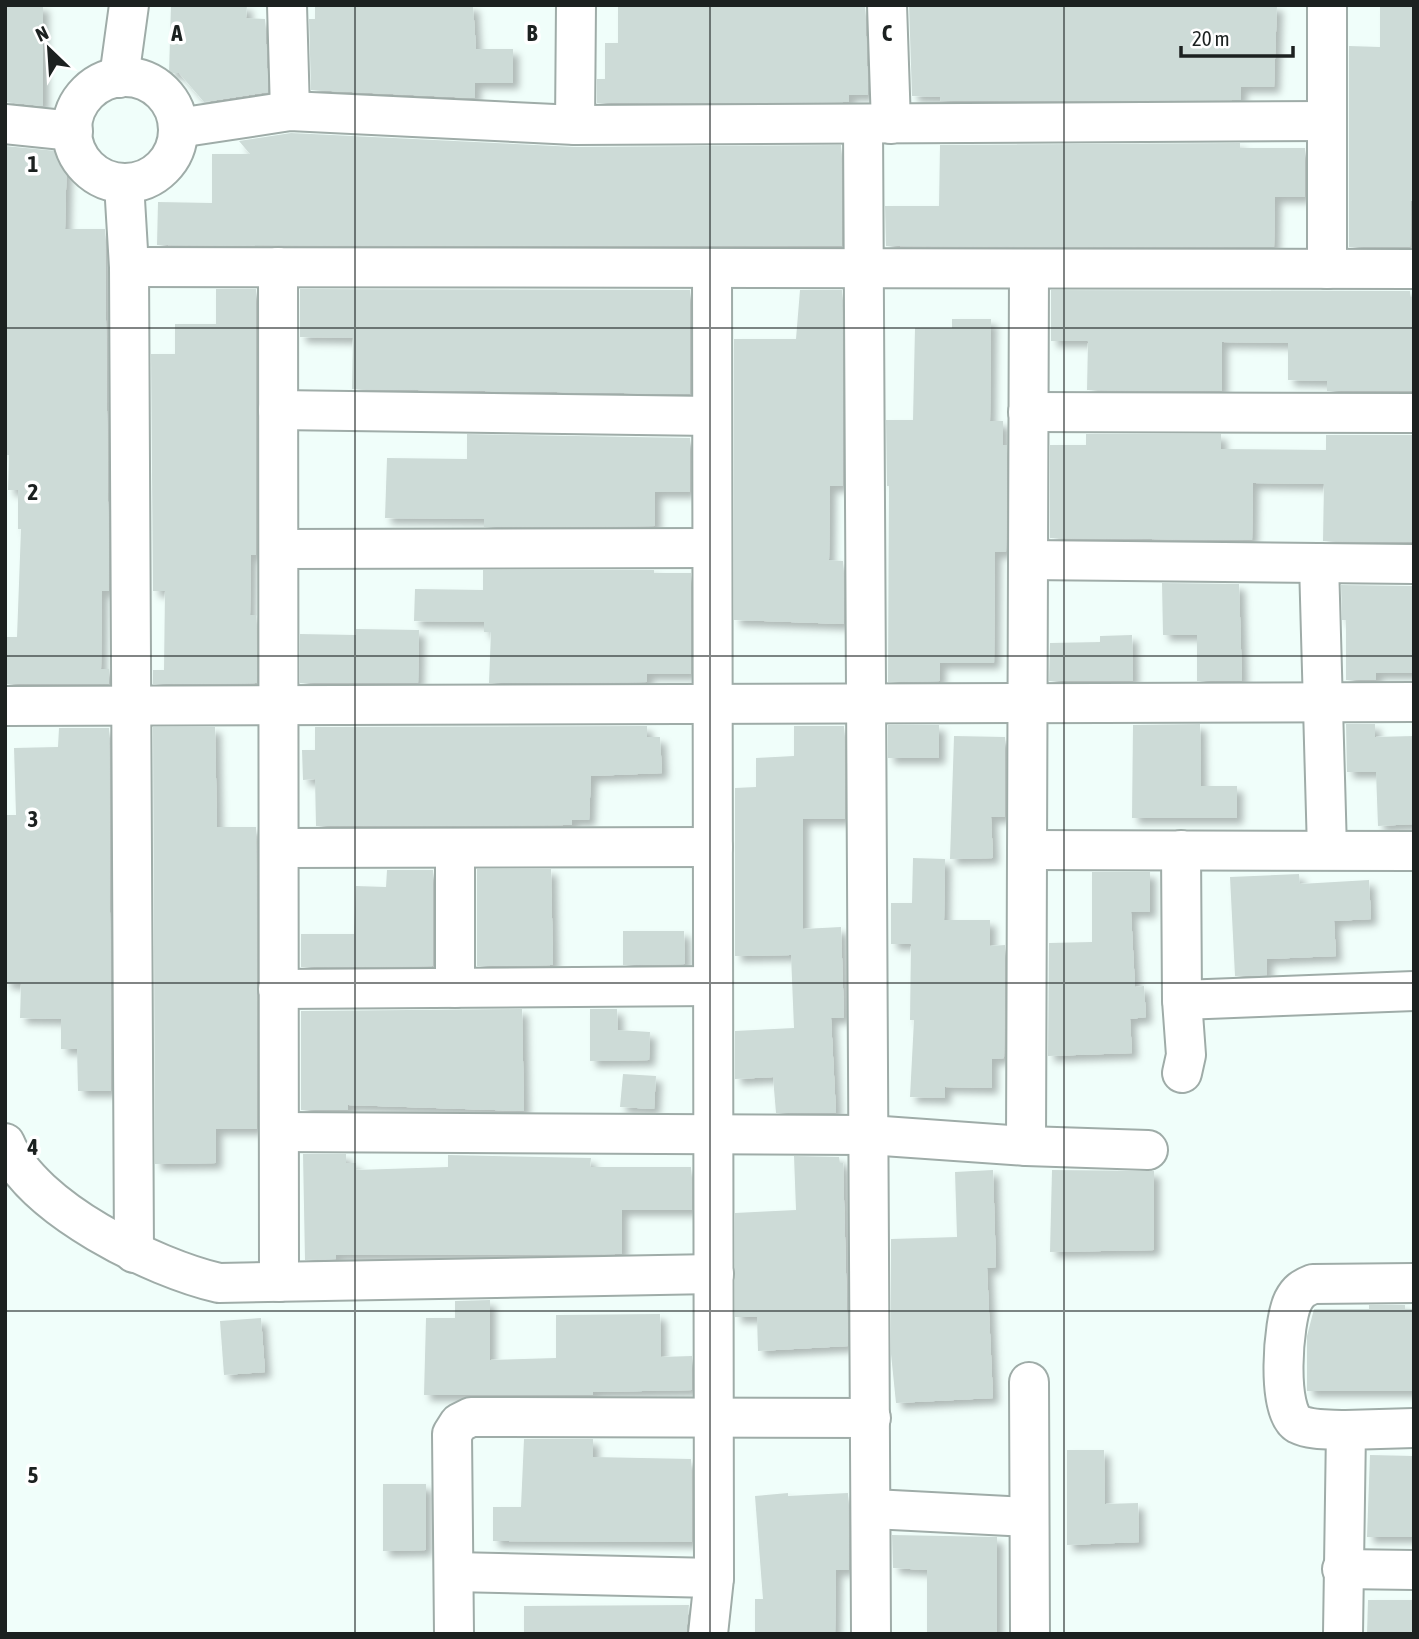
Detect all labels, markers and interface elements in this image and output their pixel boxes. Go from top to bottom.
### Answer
north arrow [14,14,84,84]
scale bar [1181,14,1293,58]
text: A [170,20,183,46]
text: B [527,20,538,46]
text: C [882,20,893,46]
text: N [32,21,52,46]
text: 20 m [1192,26,1230,50]
text: 1 [28,151,39,177]
text: 2 [28,479,38,505]
text: 3 [28,806,38,832]
text: 4 [27,1134,39,1160]
text: 5 [28,1462,39,1488]

